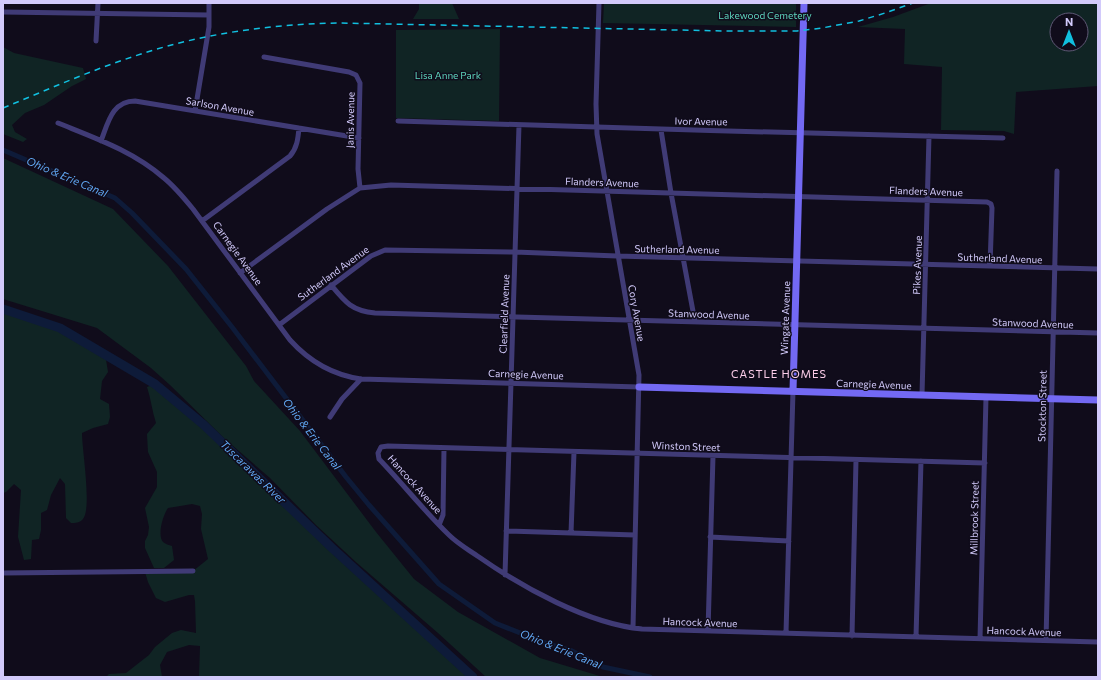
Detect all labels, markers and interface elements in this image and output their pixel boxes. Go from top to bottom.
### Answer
park label: Lakewood Cemetery [718,9,812,21]
north arrow [1049,12,1089,52]
text: N [1065,15,1073,28]
park label: Lisa Anne Park [415,69,482,81]
street label: Janis Avenue [344,92,356,148]
street label: Sarlson Avenue [185,94,255,118]
street label: Ivor Avenue [674,115,728,127]
water label: Ohio & Erie Canal [25,154,110,200]
street label: Flanders Avenue [565,175,639,189]
street label: Flanders Avenue [889,184,963,198]
street label: Carnegie Avenue [211,219,265,287]
street label: Pikes Avenue [910,235,924,295]
street label: Sutherland Avenue [634,242,720,256]
street label: Sutherland Avenue [295,243,371,303]
street label: Sutherland Avenue [957,251,1043,265]
street label: Clearfield Avenue [497,274,511,354]
street label: Wingate Avenue [778,281,792,355]
street label: Cory Avenue [626,284,648,342]
street label: Stanwood Avenue [668,307,750,321]
street label: Stanwood Avenue [992,316,1074,330]
street label: Carnegie Avenue [488,367,564,381]
district label: CASTLE HOMES [731,367,827,380]
street label: Stockton Street [1035,370,1049,442]
street label: Carnegie Avenue [836,377,912,391]
water label: Ohio & Erie Canal [281,395,344,472]
water label: Tuscarawas River [218,437,289,507]
street label: Winston Street [651,439,721,453]
street label: Hancock Avenue [385,452,445,516]
street label: Millbrook Street [967,481,981,555]
street label: Hancock Avenue [662,615,738,629]
street label: Hancock Avenue [986,624,1062,638]
water label: Ohio & Erie Canal [519,626,604,671]

